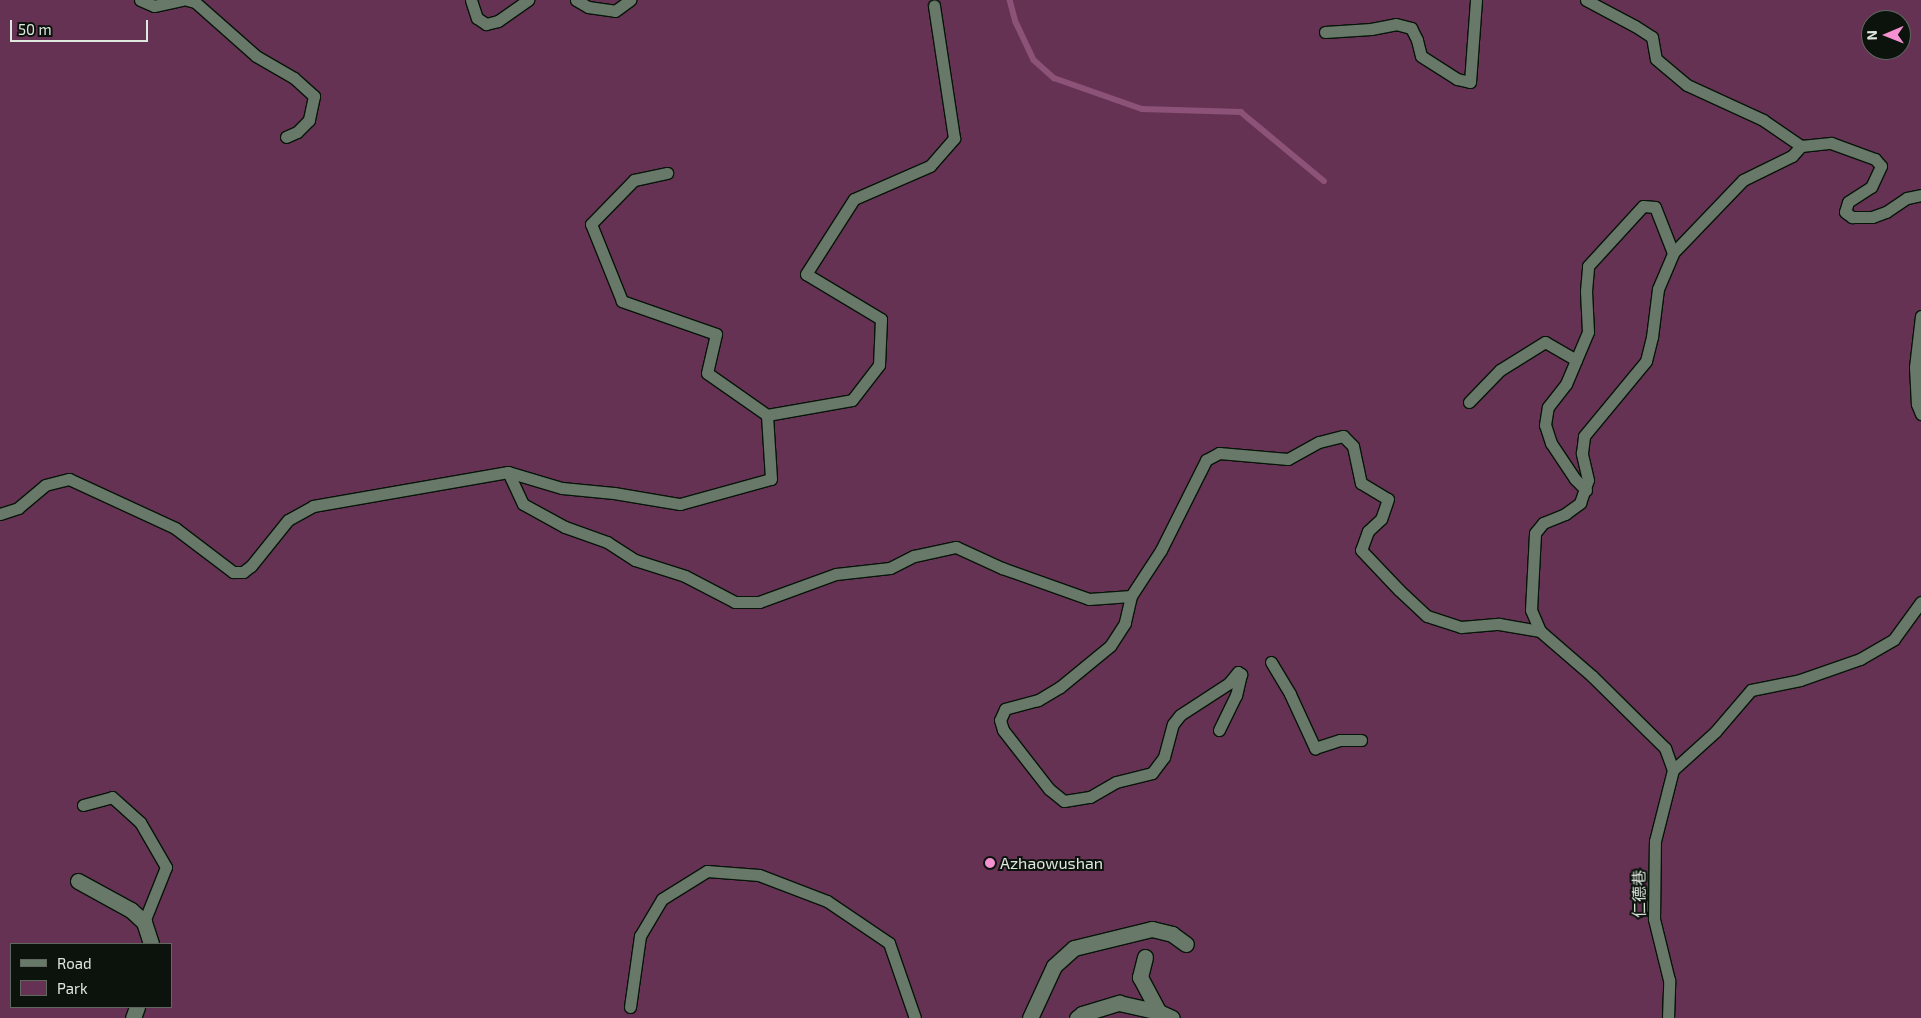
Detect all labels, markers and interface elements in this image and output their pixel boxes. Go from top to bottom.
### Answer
scale bar [12,10,150,42]
north arrow [1861,10,1911,60]
text: 50 m [18,20,52,38]
text: N [1863,30,1880,40]
place label: Azhaowushan [1000,853,1103,873]
marker: Azhaowushan [984,857,996,869]
street label: 仁德巷 [1629,870,1649,918]
legend [10,943,172,1008]
text: Road [57,954,92,972]
text: Park [57,979,88,997]

